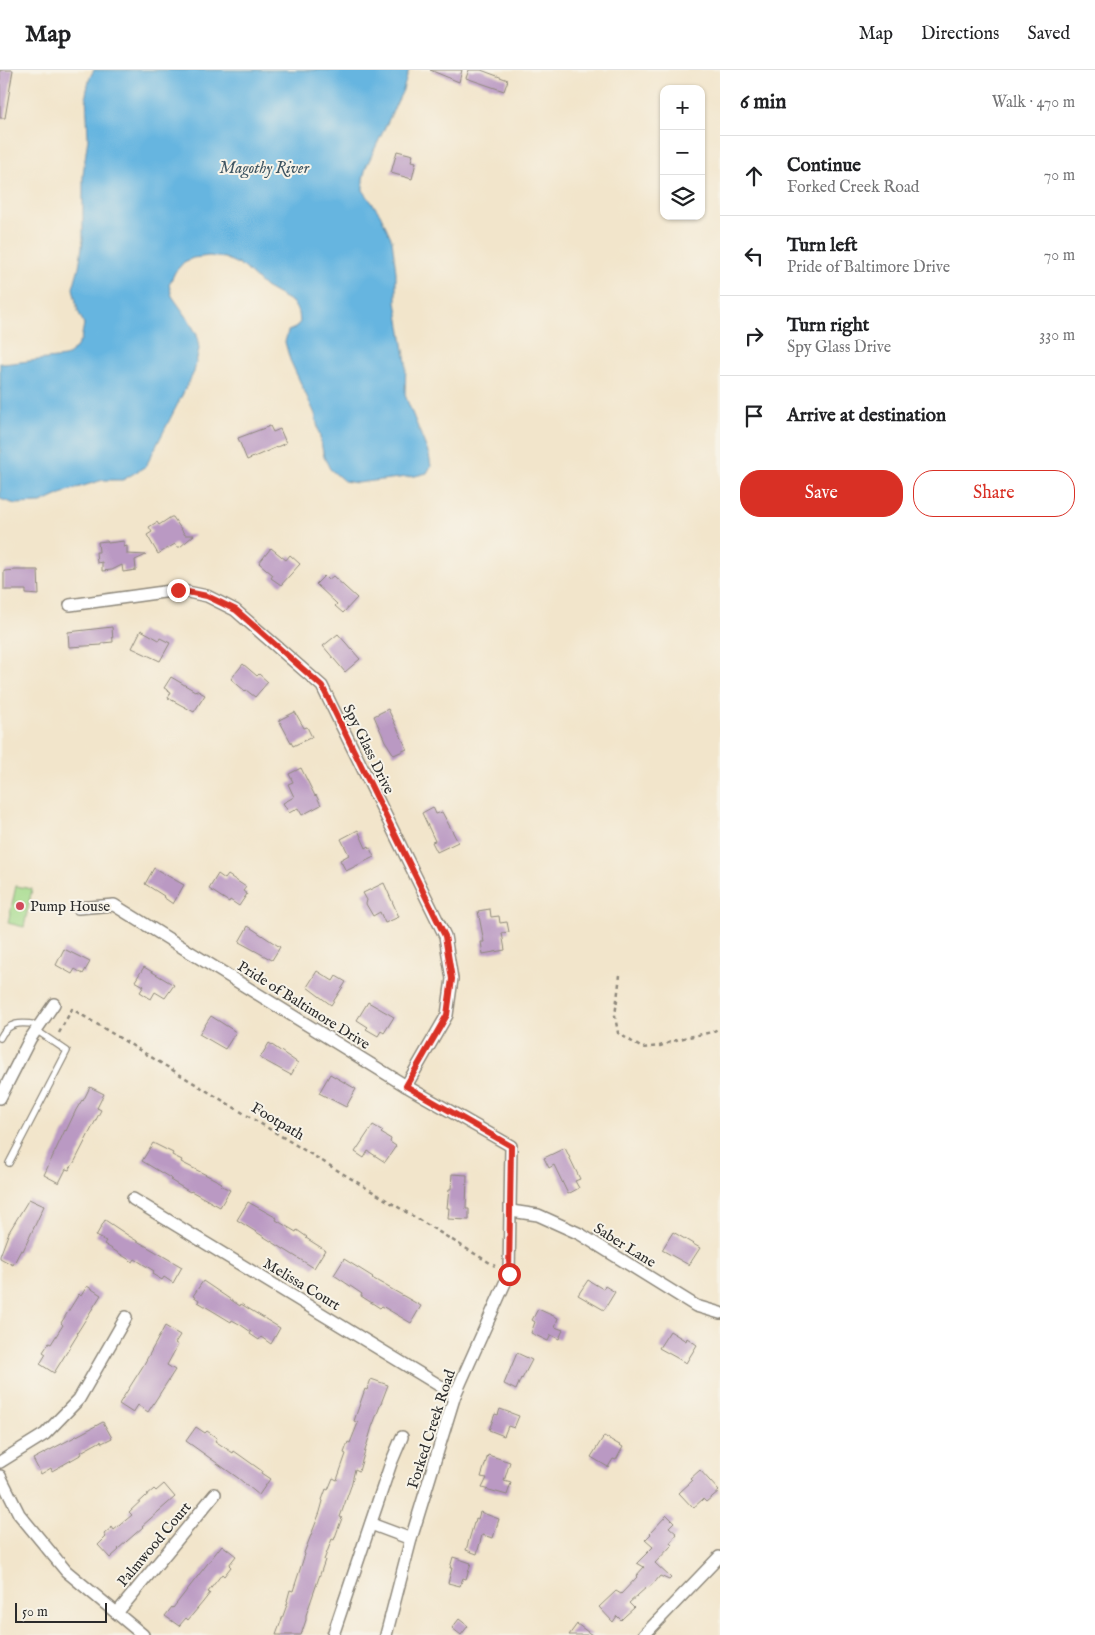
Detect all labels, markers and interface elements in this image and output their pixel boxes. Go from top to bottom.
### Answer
text: Map [25,19,71,50]
text: Map [859,23,893,46]
text: Directions [921,23,999,46]
text: Saved [1027,23,1070,46]
map controls [660,85,705,220]
button: + [660,85,705,130]
text: 6 min [740,89,786,116]
text: Walk · 470 m [992,93,1075,113]
button: − [660,130,705,175]
text: Continue [787,154,861,178]
water label: Magothy River [219,159,310,179]
icon: ahead [740,162,768,190]
text: 70 m [1044,166,1075,186]
button: layers [660,175,705,220]
text: Forked Creek Road [787,178,919,198]
text: Turn left [787,234,858,258]
icon: left [740,242,768,270]
text: 70 m [1044,246,1075,266]
text: Pride of Baltimore Drive [787,258,950,278]
text: Turn right [787,314,869,338]
icon: right [740,322,768,350]
text: 330 m [1039,326,1075,346]
text: Spy Glass Drive [787,338,891,358]
icon: arrive [740,402,768,430]
text: Arrive at destination [787,404,946,428]
button: Save [740,470,903,517]
button: Share [913,470,1075,517]
route end [167,579,190,602]
street label: Spy Glass Drive [339,701,399,797]
place label: Pump House [30,897,110,916]
marker: Pump House [14,900,26,912]
street label: Pride of Baltimore Drive [234,957,374,1054]
street label: Footpath [248,1098,308,1145]
street label: Saber Lane [590,1219,659,1272]
street label: Melissa Court [260,1254,344,1315]
route start [498,1263,521,1286]
street label: Forked Creek Road [403,1366,460,1491]
street label: Palmwood Court [113,1498,195,1591]
scale bar [15,1600,108,1623]
text: 50 m [22,1603,48,1621]

